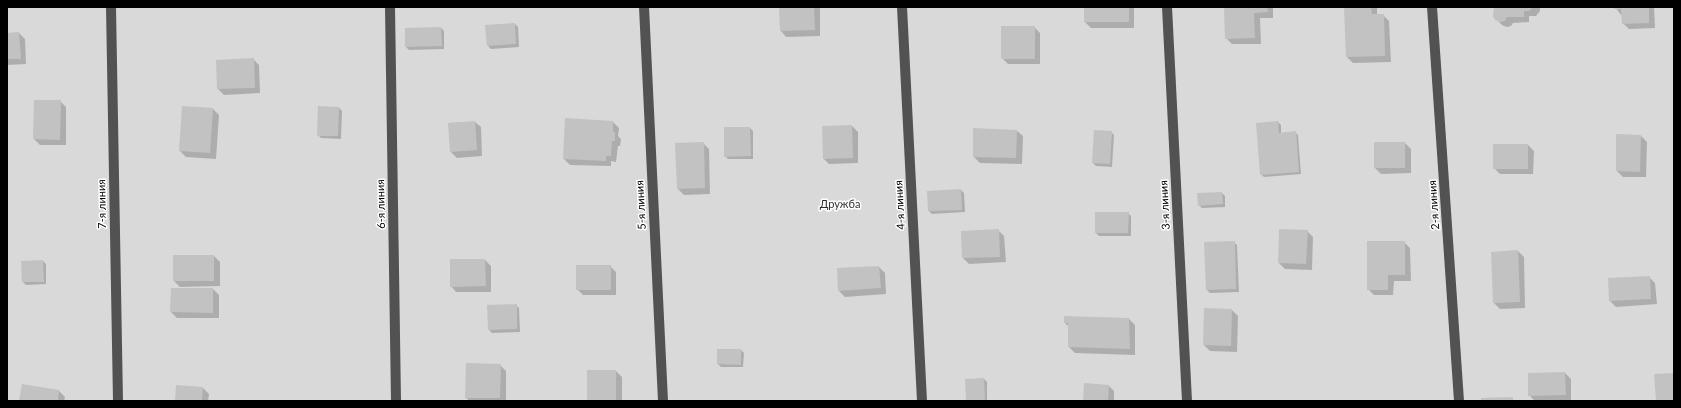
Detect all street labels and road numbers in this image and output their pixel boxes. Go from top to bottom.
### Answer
street label: 7-я линия [95,179,109,229]
street label: 6-я линия [374,179,388,229]
street label: 5-я линия [633,180,649,230]
street label: 4-я линия [892,180,908,230]
street label: 3-я линия [1157,180,1173,230]
street label: 2-я линия [1426,180,1442,230]

